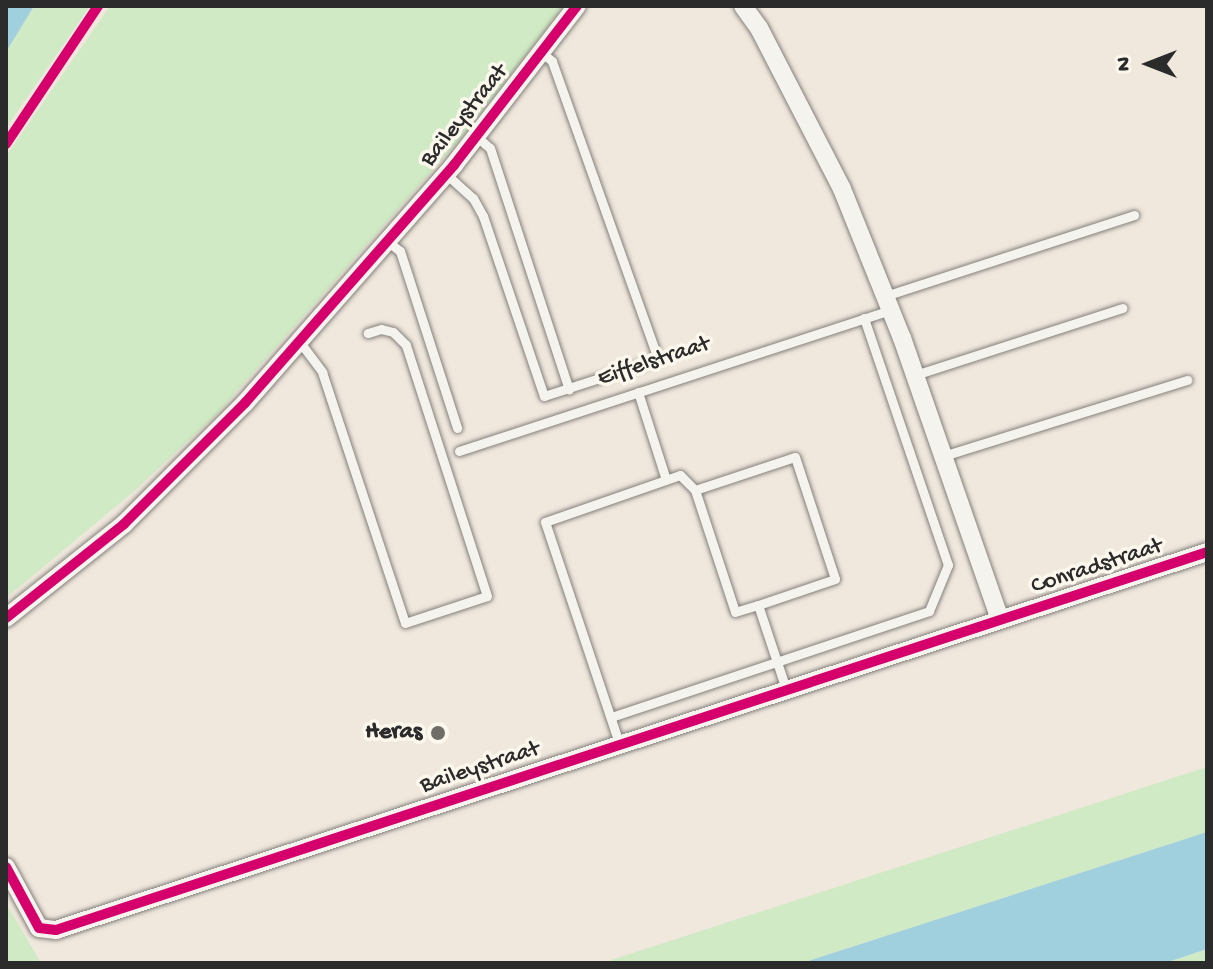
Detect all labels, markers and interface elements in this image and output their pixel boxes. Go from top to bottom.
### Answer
north arrow [1109,24,1189,104]
text: N [1112,57,1138,71]
street label: Baileystraat [415,59,515,173]
street label: Eiffelstraat [594,330,714,394]
street label: Conradstraat [1028,532,1166,602]
place label: Heras [365,719,422,747]
marker: Heras [429,724,447,742]
street label: Baileystraat [417,735,543,801]

